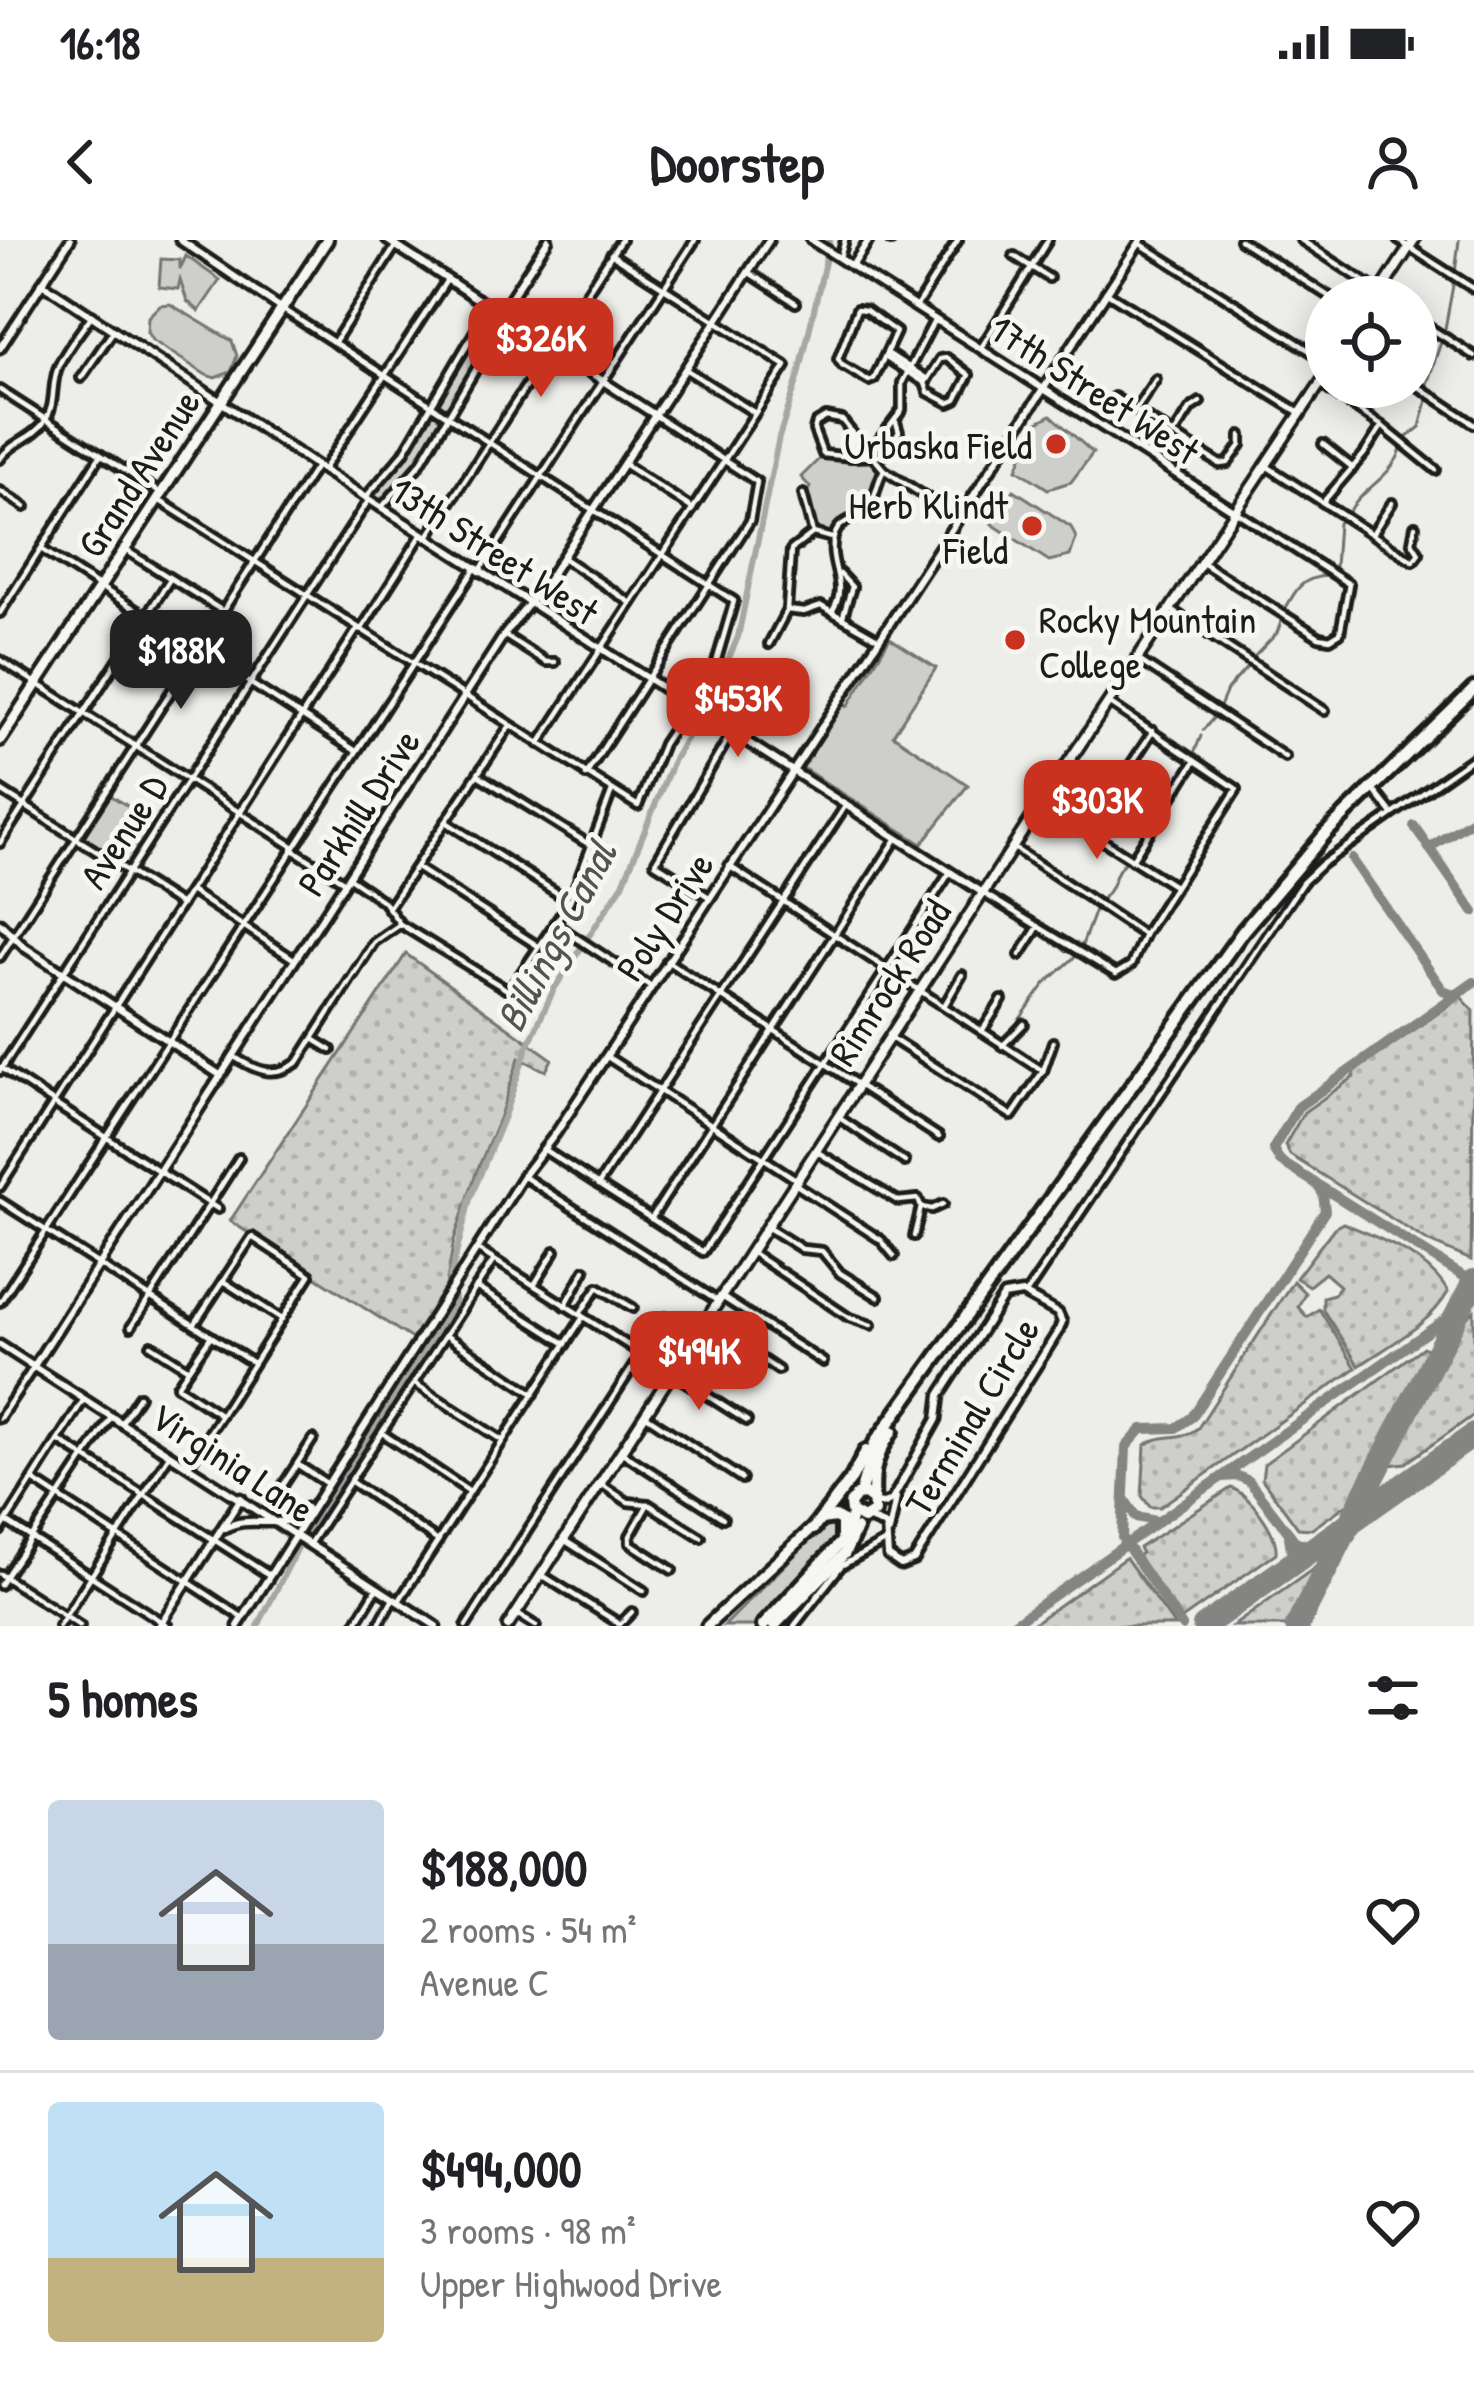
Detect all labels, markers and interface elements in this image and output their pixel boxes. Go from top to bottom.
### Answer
text: 16:18 [60,12,141,73]
text: Doorstep [650,126,824,199]
icon: back [48,129,114,195]
icon: person [1360,129,1426,195]
map controls [1305,276,1437,408]
button: locate [1305,276,1437,408]
pin: $326K [457,298,625,400]
street label: 17th Street West [980,301,1211,477]
text: $326K [495,310,587,363]
street label: Grand Avenue [64,379,212,567]
place label: Urbaska Field [844,418,1032,471]
marker: Urbaska Field [1043,431,1069,457]
street label: 13th Street West [381,463,610,637]
place label: Herb Klindt Field [848,478,1009,576]
marker: Herb Klindt Field [1019,513,1045,539]
place label: Rocky Mountain College [1039,592,1256,690]
pin: $188K [97,610,265,712]
text: $188K [137,622,225,675]
marker: Rocky Mountain College [1002,627,1028,653]
pin: $453K [654,658,822,760]
text: $453K [694,670,782,723]
street label: Parkhill Drive [284,718,432,906]
pin: $303K [1013,760,1181,862]
street label: Avenue D [66,763,180,898]
text: $303K [1051,772,1143,825]
water label: Billings Canal [481,829,631,1042]
street label: Poly Drive [603,841,725,991]
street label: Rimrock Road [816,889,962,1075]
street label: Terminal Circle [891,1307,1051,1525]
pin: $494K [615,1311,783,1413]
text: $494K [657,1323,741,1376]
street label: Virginia Lane [141,1389,325,1535]
text: 5 homes [48,1664,198,1733]
icon: filters [1360,1665,1426,1731]
text: $188,000 [420,1833,587,1902]
icon: home [144,1848,288,1992]
icon: heart [1360,1887,1426,1953]
text: 2 rooms · 54 m² [420,1902,637,1955]
text: Avenue C [420,1955,549,2008]
text: $494,000 [420,2134,582,2203]
icon: home [144,2150,288,2294]
icon: heart [1360,2189,1426,2255]
text: 3 rooms · 98 m² [420,2203,636,2256]
text: Upper Highwood Drive [420,2256,722,2309]

